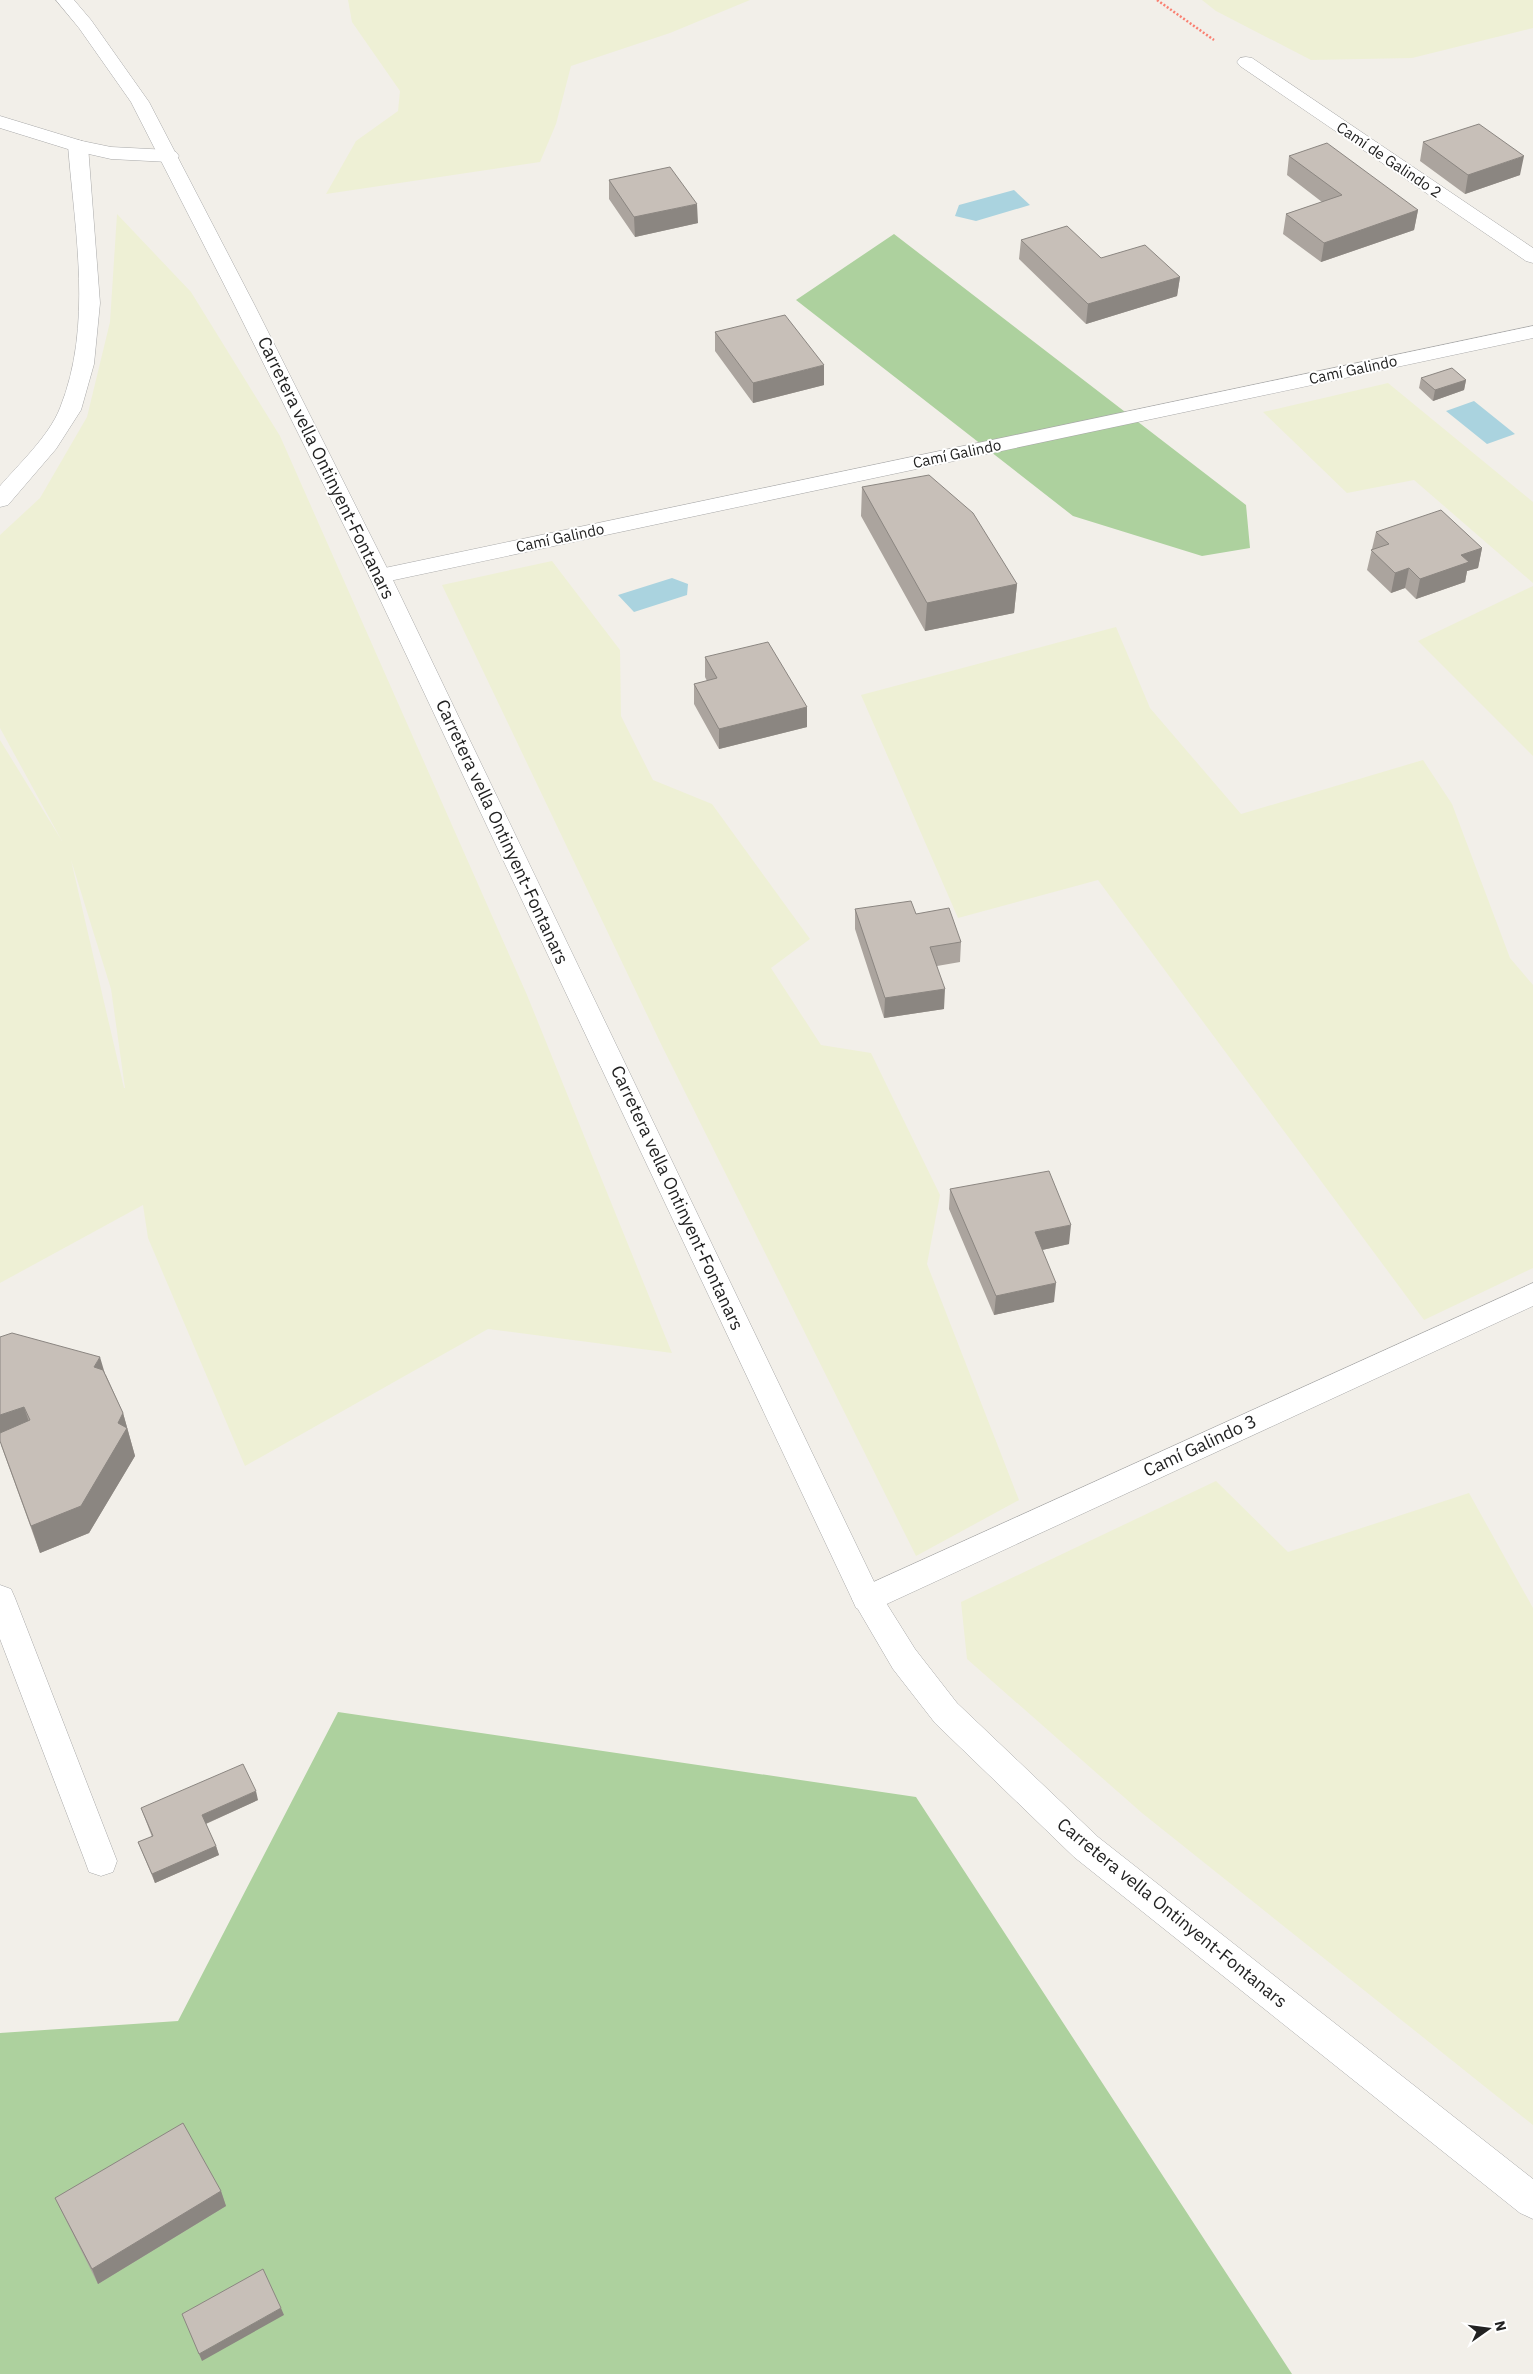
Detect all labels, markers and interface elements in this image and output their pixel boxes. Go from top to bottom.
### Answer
street label: Camí de Galindo 2 [1333,117,1445,202]
street label: Carretera vella Ontinyent-Fontanars [253,333,400,603]
street label: Camí Galindo [1307,351,1399,388]
street label: Camí Galindo [911,435,1003,472]
street label: Camí Galindo [514,519,606,556]
street label: Carretera vella Ontinyent-Fontanars [431,696,574,968]
street label: Carretera vella Ontinyent-Fontanars [606,1062,749,1334]
street label: Camí Galindo 3 [1139,1409,1260,1482]
street label: Carretera vella Ontinyent-Fontanars [1053,1813,1292,2013]
north arrow [1463,2304,1513,2354]
text: N [1491,2319,1511,2333]

